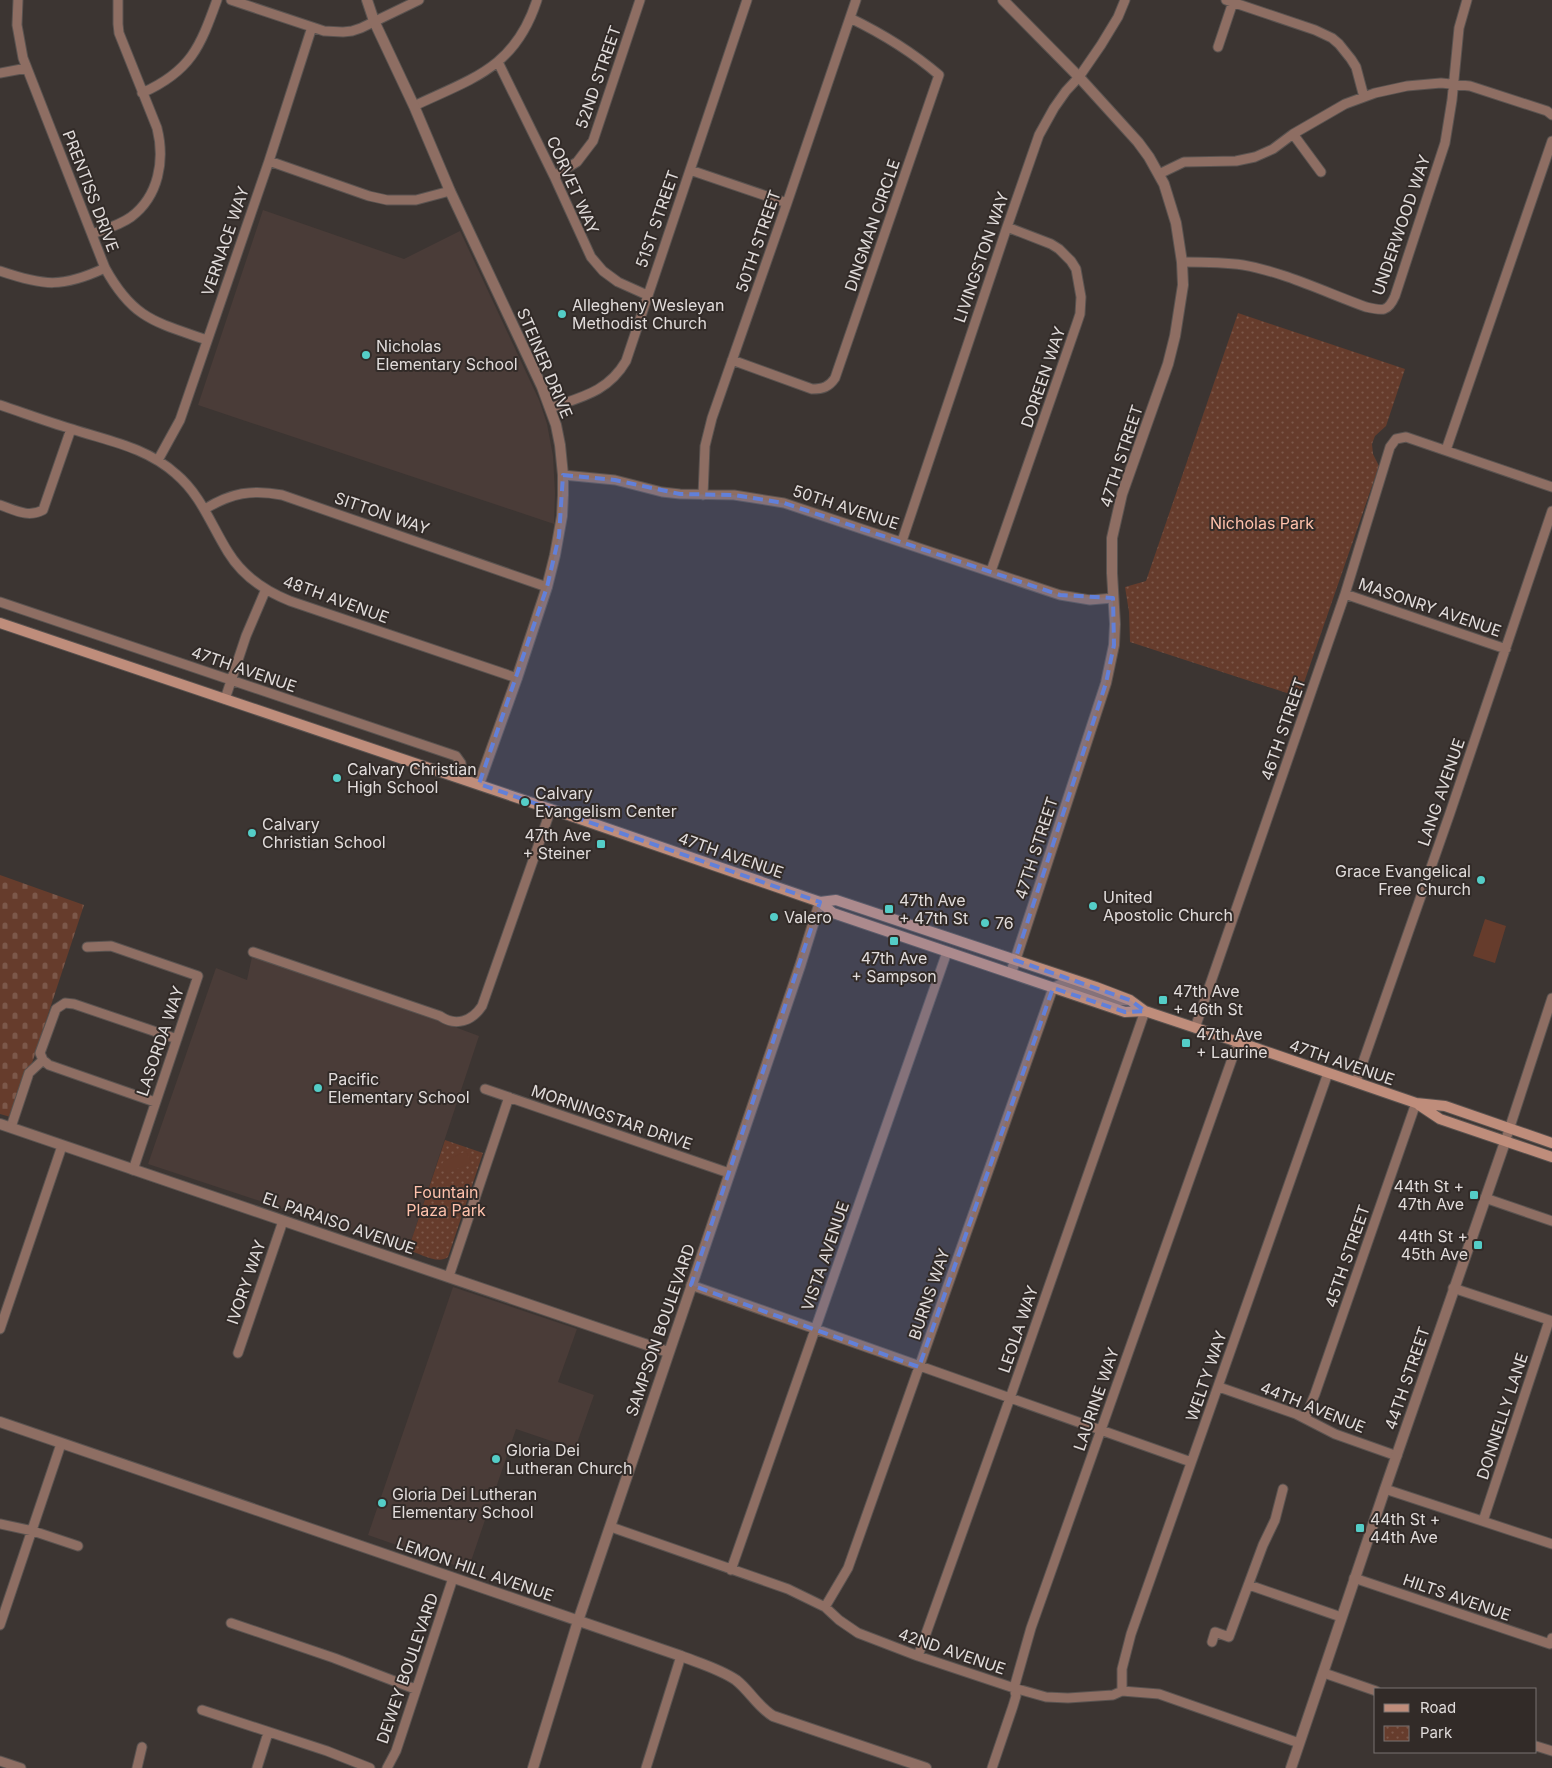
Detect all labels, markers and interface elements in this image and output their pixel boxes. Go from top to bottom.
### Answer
street label: 52ND STREET [571,23,625,131]
street label: PRENTISS DRIVE [59,127,123,255]
street label: CORVET WAY [543,133,604,237]
street label: UNDERWOOD WAY [1368,152,1434,298]
street label: DINGMAN CIRCLE [840,156,904,294]
street label: 51ST STREET [631,168,683,270]
street label: VERNACE WAY [197,183,253,299]
street label: 50TH STREET [731,187,785,295]
street label: LIVINGSTON WAY [949,189,1013,325]
place label: Allegheny Wesleyan Methodist Church [572,295,724,333]
street label: STEINER DRIVE [513,305,577,421]
marker: Allegheny Wesleyan Methodist Church [556,308,568,320]
street label: DOREEN WAY [1016,324,1070,430]
place label: Nicholas Elementary School [376,336,518,374]
marker: Nicholas Elementary School [360,349,372,361]
street label: 47TH STREET [1095,402,1147,510]
street label: 50TH AVENUE [790,480,902,534]
street label: SITTON WAY [332,487,432,539]
park label: Nicholas Park [1210,513,1314,533]
street label: 48TH AVENUE [280,571,392,627]
street label: MASONRY AVENUE [1356,573,1504,641]
street label: 47TH AVENUE [189,642,299,696]
street label: 46TH STREET [1256,675,1310,783]
street label: LANG AVENUE [1413,735,1469,849]
place label: Calvary Christian High School [347,759,477,797]
marker: Calvary Christian High School [331,772,343,784]
place label: Calvary Evangelism Center [535,783,677,821]
street label: 47TH STREET [1010,794,1062,902]
marker: Calvary Evangelism Center [519,796,531,808]
place label: Calvary Christian School [262,814,386,852]
place label: 47th Ave + Steiner [523,825,591,863]
marker: Calvary Christian School [246,827,258,839]
street label: 47TH AVENUE [676,828,786,882]
marker: 47th Ave + Steiner [595,838,607,850]
place label: Grace Evangelical Free Church [1335,861,1471,899]
marker: Grace Evangelical Free Church [1475,874,1487,886]
place label: United Apostolic Church [1103,887,1233,925]
place label: 47th Ave + 47th St [899,890,968,928]
marker: United Apostolic Church [1087,900,1099,912]
marker: 47th Ave + 47th St [883,903,895,915]
place label: Valero [784,907,832,927]
marker: Valero [768,911,780,923]
place label: 76 [995,913,1014,933]
marker: 76 [979,917,991,929]
marker: 47th Ave + Sampson [888,935,900,947]
place label: 47th Ave + Sampson [851,948,937,986]
place label: 47th Ave + 46th St [1173,981,1243,1019]
street label: LASORDA WAY [132,983,188,1099]
marker: 47th Ave + 46th St [1157,994,1169,1006]
place label: 47th Ave + Laurine [1196,1024,1268,1062]
street label: 47TH AVENUE [1287,1035,1397,1089]
marker: 47th Ave + Laurine [1180,1037,1192,1049]
place label: Pacific Elementary School [328,1069,470,1107]
street label: MORNINGSTAR DRIVE [529,1080,695,1154]
marker: Pacific Elementary School [312,1082,324,1094]
place label: 44th St + 47th Ave [1394,1176,1464,1214]
park label: Fountain Plaza Park [406,1182,486,1220]
street label: EL PARAISO AVENUE [260,1187,418,1259]
marker: 44th St + 47th Ave [1468,1189,1480,1201]
street label: VISTA AVENUE [797,1199,853,1313]
street label: 45TH STREET [1320,1202,1374,1310]
place label: 44th St + 45th Ave [1398,1226,1468,1264]
street label: IVORY WAY [222,1237,270,1327]
marker: 44th St + 45th Ave [1472,1239,1484,1251]
street label: SAMPSON BOULEVARD [621,1241,699,1419]
street label: BURNS WAY [904,1246,954,1342]
street label: LEOLA WAY [994,1283,1042,1375]
street label: 44TH STREET [1380,1324,1434,1432]
street label: WELTY WAY [1181,1328,1231,1424]
street label: LAURINE WAY [1069,1345,1123,1453]
street label: DONNELLY LANE [1472,1350,1532,1482]
street label: 44TH AVENUE [1258,1377,1368,1437]
place label: Gloria Dei Lutheran Church [506,1440,632,1478]
marker: Gloria Dei Lutheran Church [490,1453,502,1465]
place label: Gloria Dei Lutheran Elementary School [392,1484,537,1522]
marker: Gloria Dei Lutheran Elementary School [376,1497,388,1509]
place label: 44th St + 44th Ave [1370,1509,1440,1547]
marker: 44th St + 44th Ave [1354,1522,1366,1534]
street label: LEMON HILL AVENUE [394,1533,556,1605]
street label: HILTS AVENUE [1400,1569,1514,1625]
street label: DEWEY BOULEVARD [372,1590,442,1746]
street label: 42ND AVENUE [896,1623,1008,1679]
legend [1374,1688,1537,1753]
text: Road [1420,1698,1456,1717]
text: Park [1420,1723,1453,1742]

